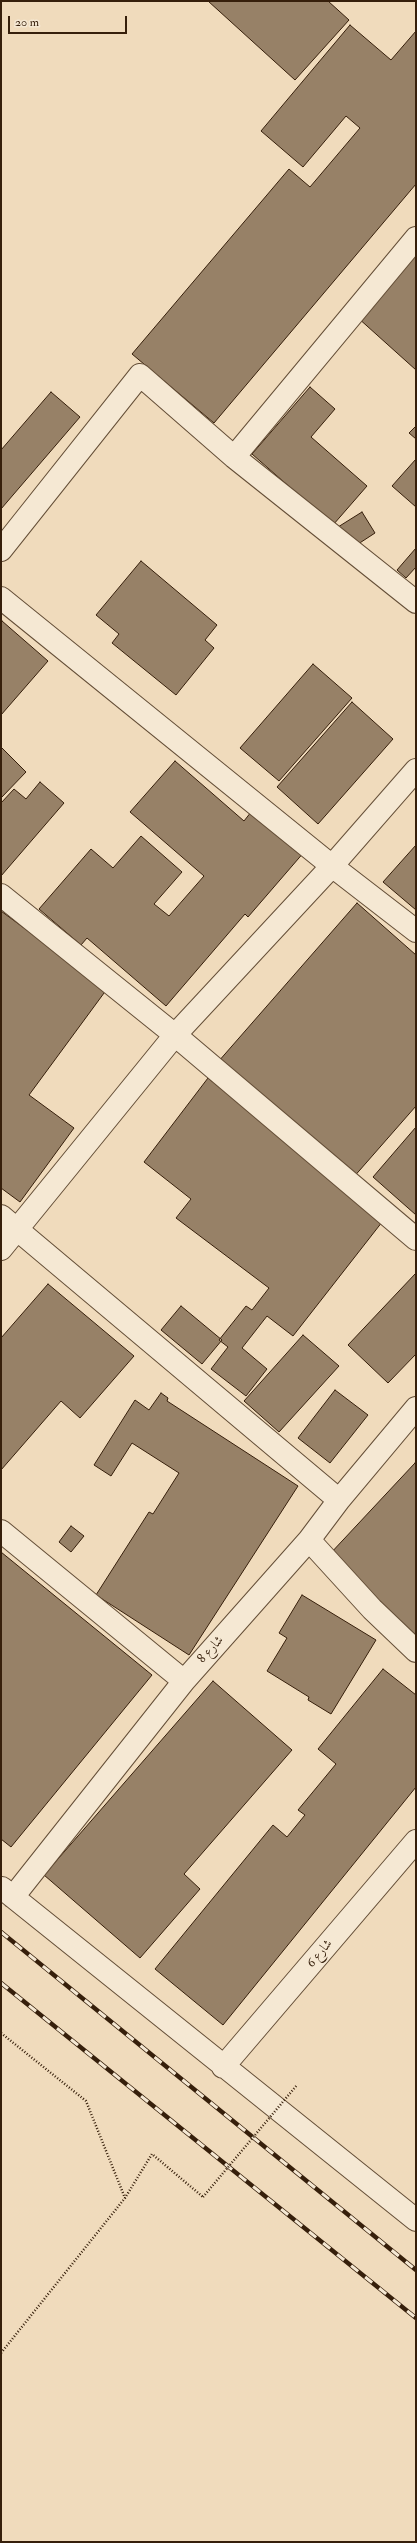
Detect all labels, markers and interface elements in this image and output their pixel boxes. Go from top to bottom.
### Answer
scale bar [10,8,129,34]
text: 20 m [15,15,39,30]
street label: شارع 8 [195,1633,227,1667]
street label: شارع 6 [304,1937,336,1971]

